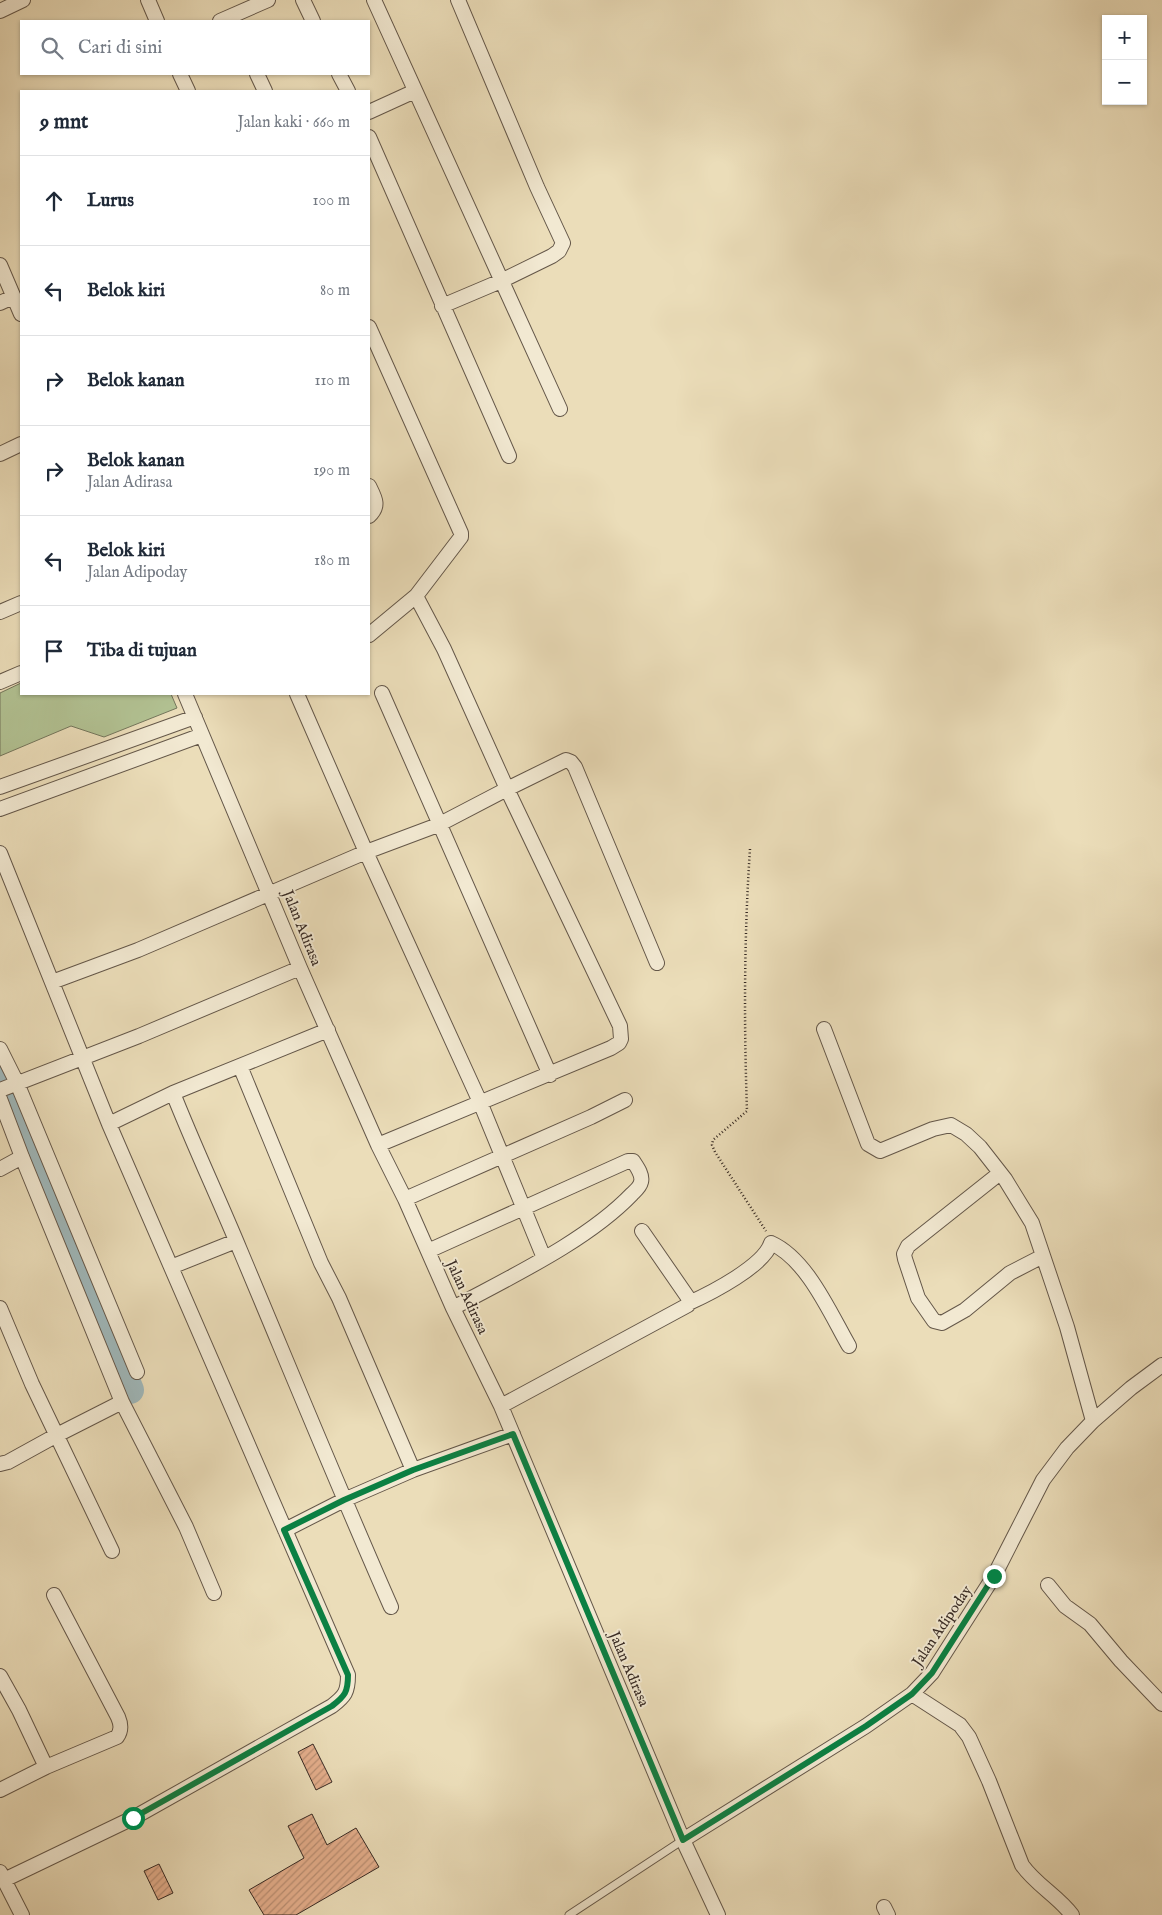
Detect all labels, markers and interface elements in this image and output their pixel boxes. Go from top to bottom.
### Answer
map controls [1102,15,1147,105]
button: + [1102,15,1147,60]
search box [20,20,370,75]
icon: search [38,34,66,62]
text: Cari di sini [78,36,162,60]
button: − [1102,60,1147,105]
text: 9 mnt [40,109,88,136]
text: Jalan kaki · 660 m [238,113,350,133]
icon: ahead [40,187,68,215]
text: Lurus [87,189,134,213]
text: 100 m [313,191,350,211]
icon: left [40,277,68,305]
text: Belok kiri [87,279,165,303]
text: 80 m [320,281,350,301]
icon: right [40,367,68,395]
text: Belok kanan [87,369,185,393]
text: 110 m [314,371,350,391]
text: Belok kanan [87,449,185,473]
icon: right [40,457,68,485]
text: 190 m [313,461,350,481]
text: Jalan Adirasa [87,473,172,493]
text: Belok kiri [87,539,165,563]
icon: left [40,547,68,575]
text: 180 m [314,551,350,571]
text: Jalan Adipoday [87,563,187,583]
icon: arrive [40,637,68,665]
text: Tiba di tujuan [87,639,197,663]
street label: Jalan Adirasa [277,886,326,969]
street label: Jalan Adirasa [441,1255,493,1338]
route end [983,1565,1006,1588]
street label: Jalan Adipoday [907,1581,977,1672]
street label: Jalan Adirasa [604,1627,654,1710]
route start [122,1807,145,1830]

